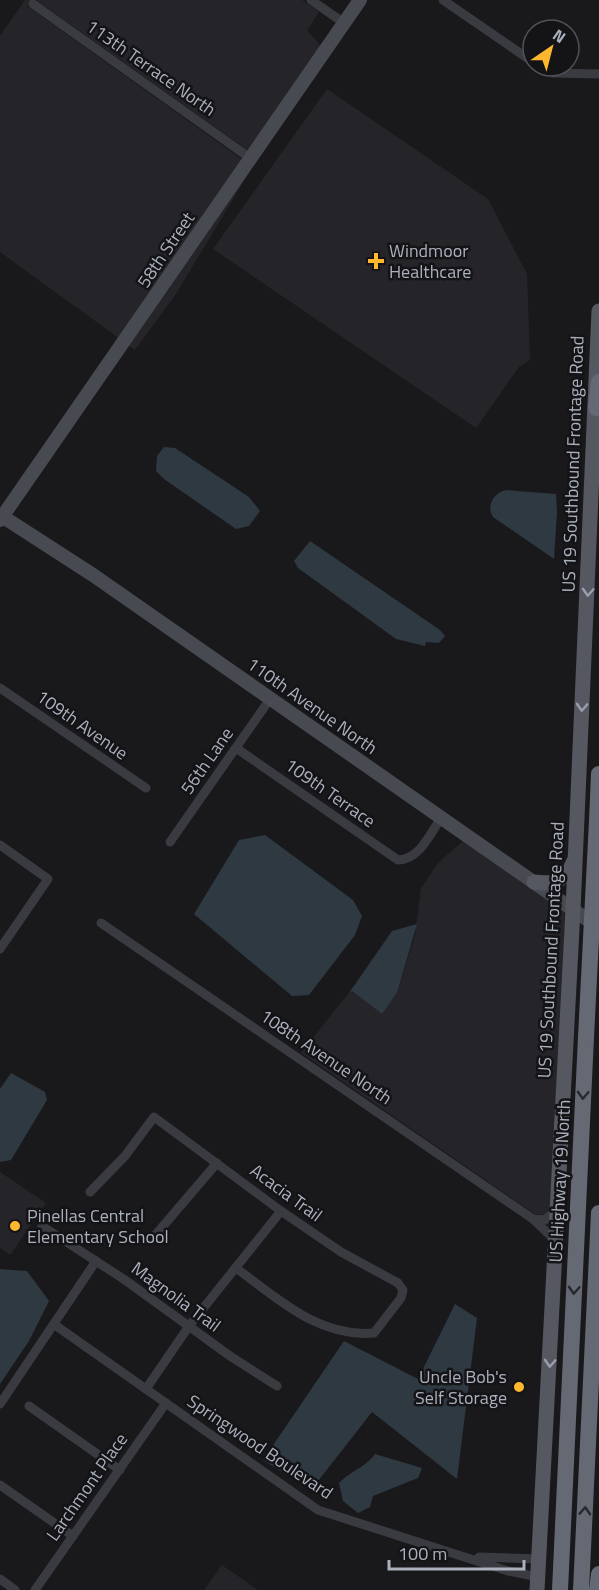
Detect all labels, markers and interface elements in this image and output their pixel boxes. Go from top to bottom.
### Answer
street label: 113th Terrace North [81,13,222,123]
north arrow [521,18,581,78]
text: N [548,23,571,49]
street label: 58th Street [130,206,201,293]
place label: Windmoor Healthcare [389,237,471,285]
marker: Windmoor Healthcare [367,252,385,270]
street label: US 19 Southbound Frontage Road [555,335,590,593]
one-way arrow [581,588,594,597]
street label: 110th Avenue North [241,650,383,761]
street label: 109th Avenue [31,683,134,766]
one-way arrow [576,702,589,711]
street label: 56th Lane [174,722,240,800]
street label: 109th Terrace [279,751,381,834]
street label: US 19 Southbound Frontage Road [530,821,571,1079]
street label: 108th Avenue North [255,1002,398,1111]
one-way arrow [577,1090,590,1099]
street label: US Highway 19 North [542,1099,577,1263]
street label: Acacia Trail [245,1157,328,1228]
place label: Pinellas Central Elementary School [27,1202,169,1250]
marker: Pinellas Central Elementary School [8,1219,22,1233]
street label: Magnolia Trail [126,1255,227,1338]
one-way arrow [568,1285,581,1294]
one-way arrow [544,1358,557,1367]
place label: Uncle Bob's Self Storage [415,1363,507,1411]
marker: Uncle Bob's Self Storage [512,1380,526,1394]
street label: Springwood Boulevard [182,1388,339,1506]
street label: Larchmont Place [39,1427,134,1546]
one-way arrow [578,1506,591,1515]
scale bar [389,1533,524,1571]
text: 100 m [398,1540,447,1567]

